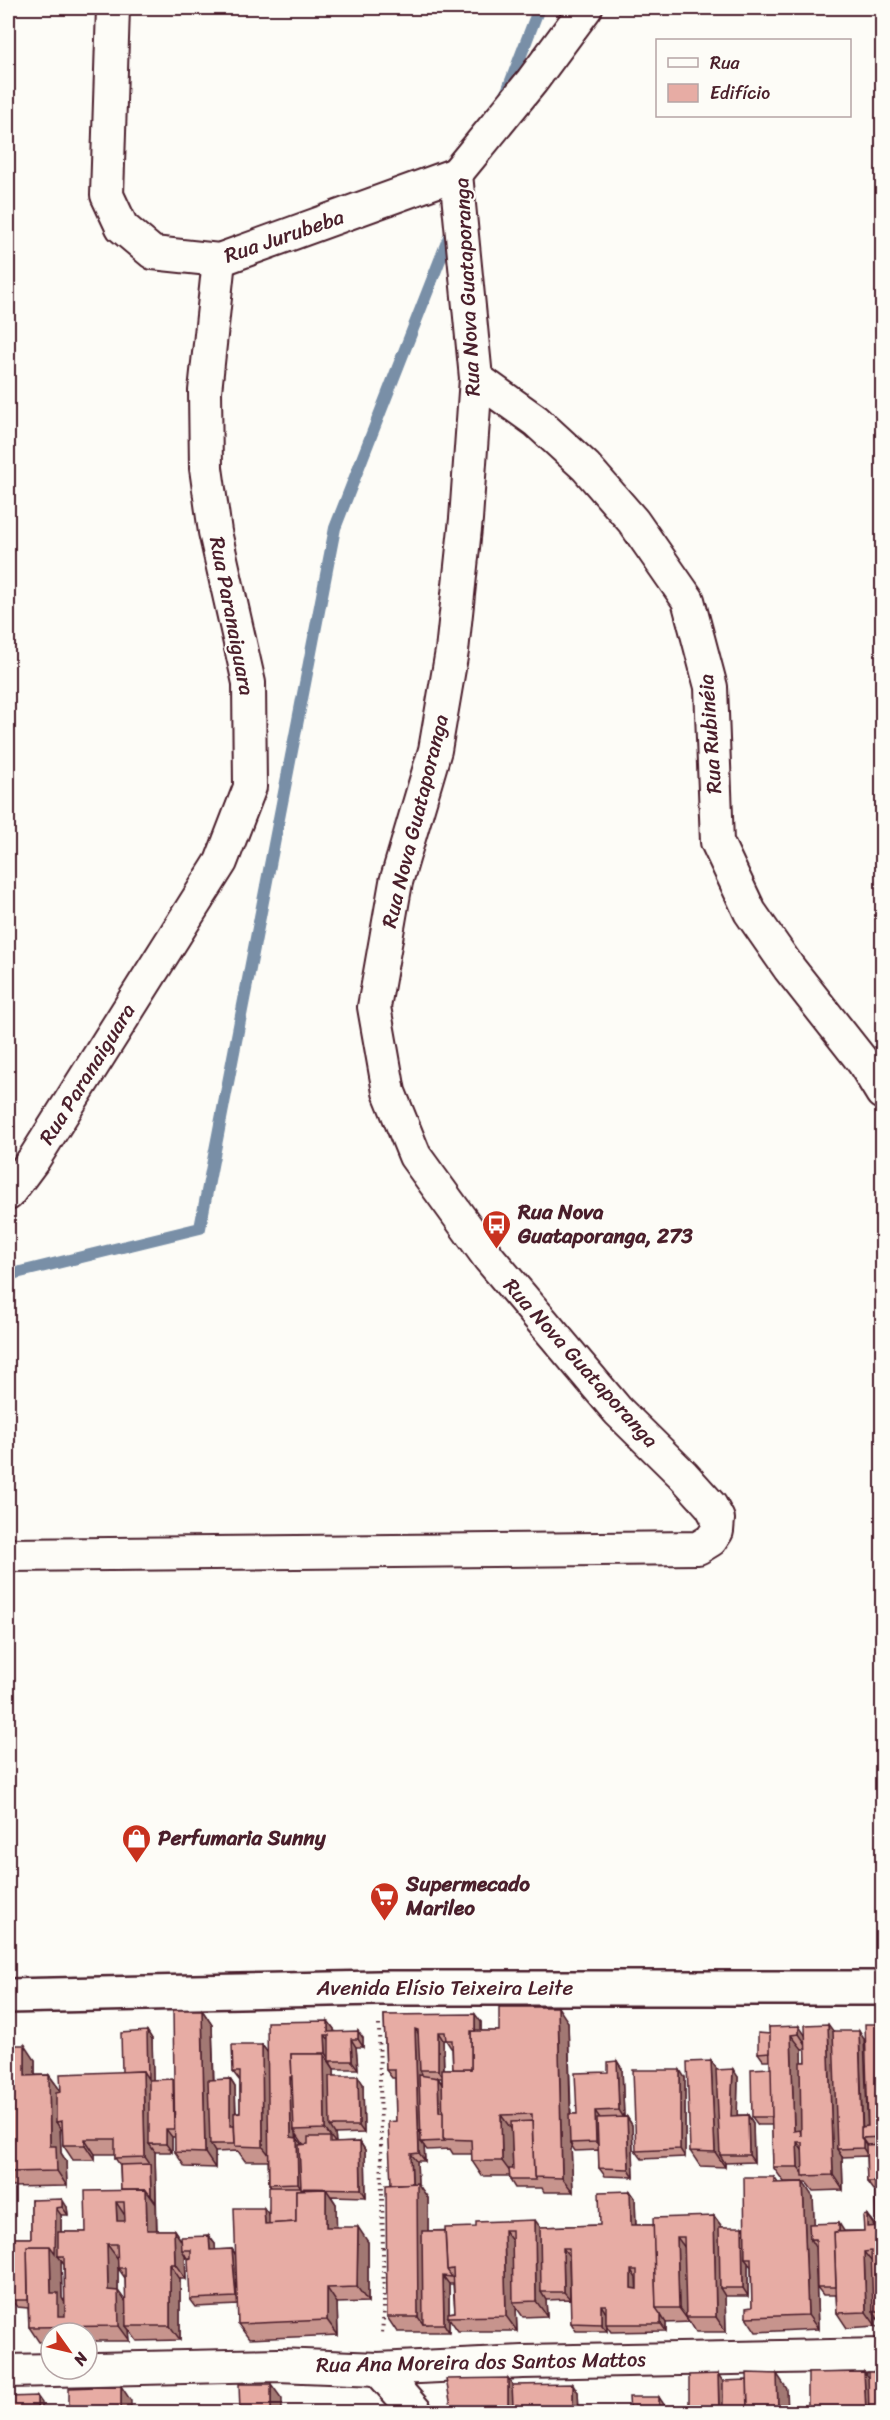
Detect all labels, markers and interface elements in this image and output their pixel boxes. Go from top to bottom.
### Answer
legend [656,39,851,117]
text: Rua [710,47,741,79]
text: Edifício [710,77,770,109]
street label: Rua Nova Guataporanga [442,176,492,397]
street label: Rua Jurubeba [219,198,350,274]
street label: Rua Paranaiguara [198,533,266,699]
street label: Rua Rubinéia [687,672,733,795]
street label: Rua Nova Guataporanga [370,710,460,932]
street label: Rua Paranaiguara [28,995,146,1152]
place label: Rua Nova Guataporanga, 273 [517,1193,693,1255]
bus stop icon: Rua Nova Guataporanga, 273 [481,1208,513,1250]
street label: Rua Nova Guataporanga [494,1269,669,1457]
place label: Perfumaria Sunny [158,1819,327,1857]
shop icon: Perfumaria Sunny [121,1822,153,1864]
place label: Supermecado Marileo [405,1865,530,1927]
supermarket icon: Supermecado Marileo [369,1880,401,1922]
street label: Avenida Elísio Teixeira Leite [316,1969,574,2007]
north arrow [39,2321,99,2381]
street label: Rua Ana Moreira dos Santos Mattos [316,2340,647,2384]
text: N [65,2346,97,2373]

